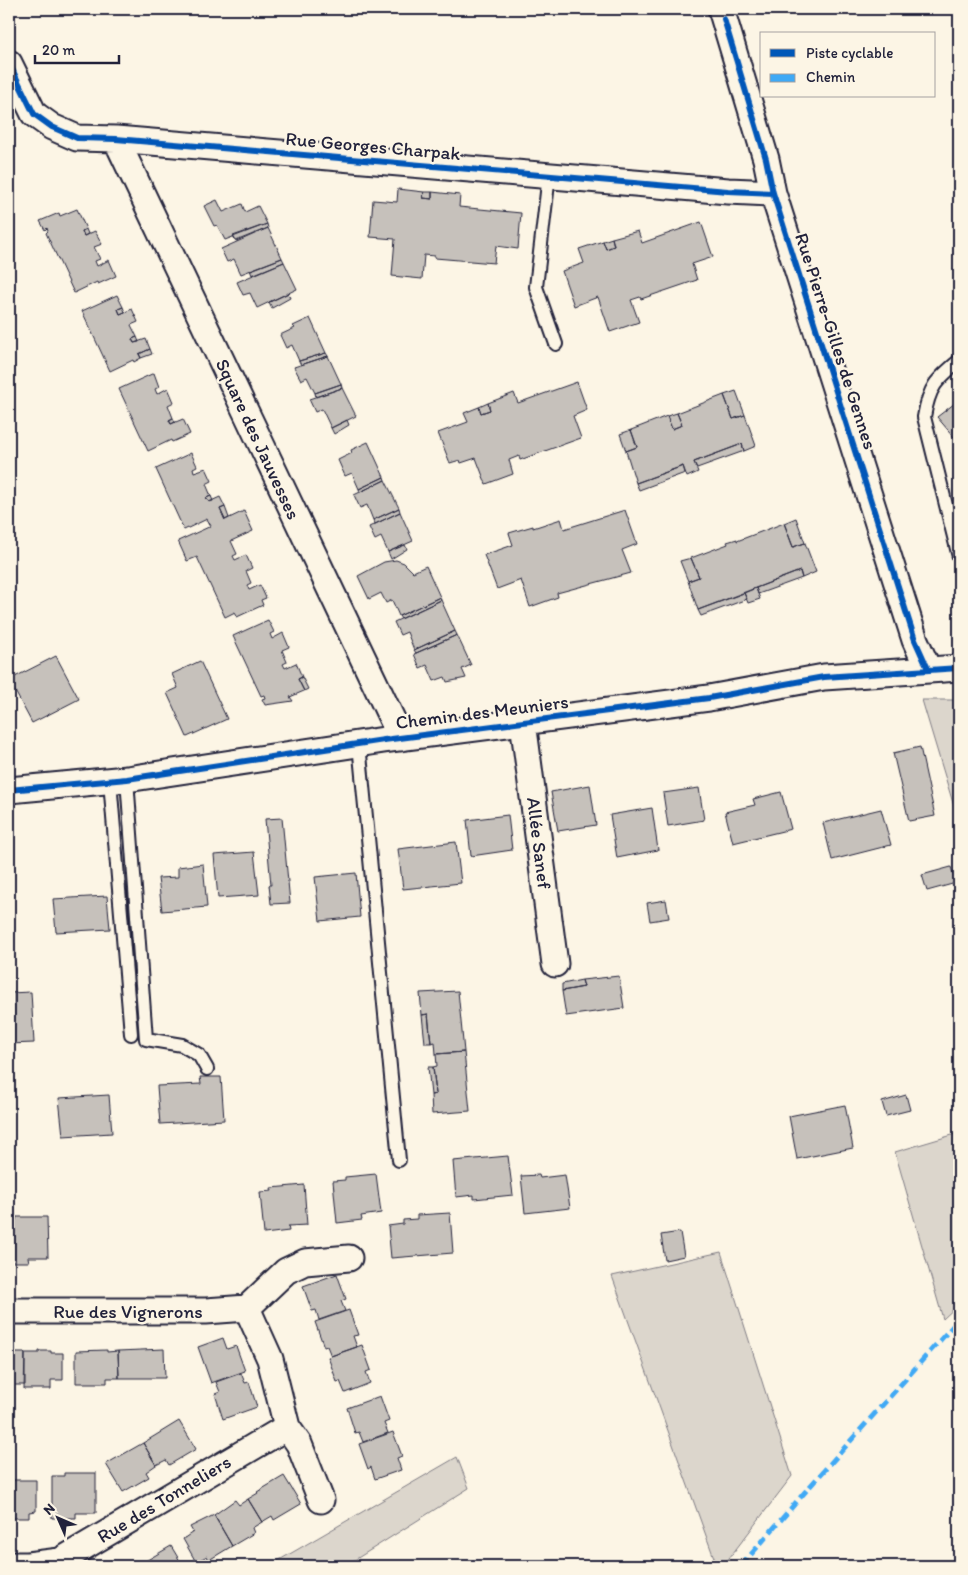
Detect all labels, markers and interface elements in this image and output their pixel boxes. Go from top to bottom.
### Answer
scale bar [35,32,119,64]
legend [760,32,936,98]
text: 20 m [42,41,76,59]
text: Piste cyclable [806,44,893,62]
text: Chemin [806,68,856,86]
street label: Rue Georges Charpak [285,127,462,165]
street label: Rue Pierre-Gilles de Gennes [790,230,882,452]
street label: Square des Jauvesses [211,355,305,523]
street label: Chemin des Meuniers [394,690,570,734]
street label: Allée Sanef [522,796,556,891]
street label: Rue des Vignerons [53,1300,203,1323]
street label: Rue des Tonneliers [93,1450,235,1548]
north arrow [32,1492,82,1542]
text: N [40,1500,59,1519]

